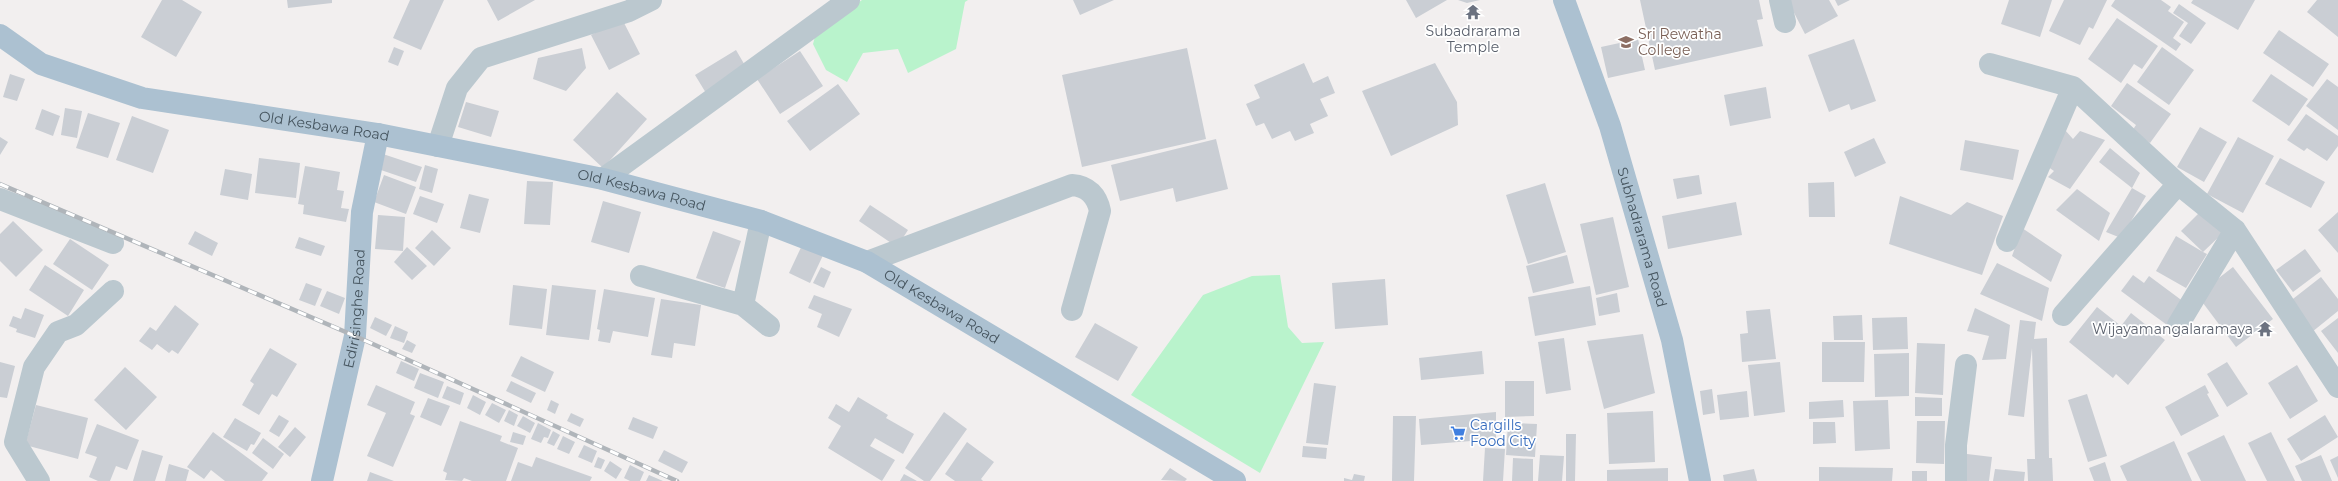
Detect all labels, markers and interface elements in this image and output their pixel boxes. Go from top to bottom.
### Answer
temple icon: Subadrarama Temple [1464,3,1482,21]
place label: Subadrarama Temple [1426,22,1520,56]
place label: Sri Rewatha College [1638,25,1722,59]
school or university icon: Sri Rewatha College [1617,33,1635,51]
street label: Old Kesbawa Road [258,107,391,145]
street label: Old Kesbawa Road [576,165,708,215]
street label: Subhadrarama Road [1613,165,1671,309]
street label: Edirisinghe Road [339,248,369,370]
street label: Old Kesbawa Road [880,265,1003,348]
place label: Wijayamangalaramaya [2092,320,2253,338]
temple icon: Wijayamangalaramaya [2256,320,2274,338]
place label: Cargills Food City [1470,416,1536,450]
supermarket icon: Cargills Food City [1449,424,1467,442]

